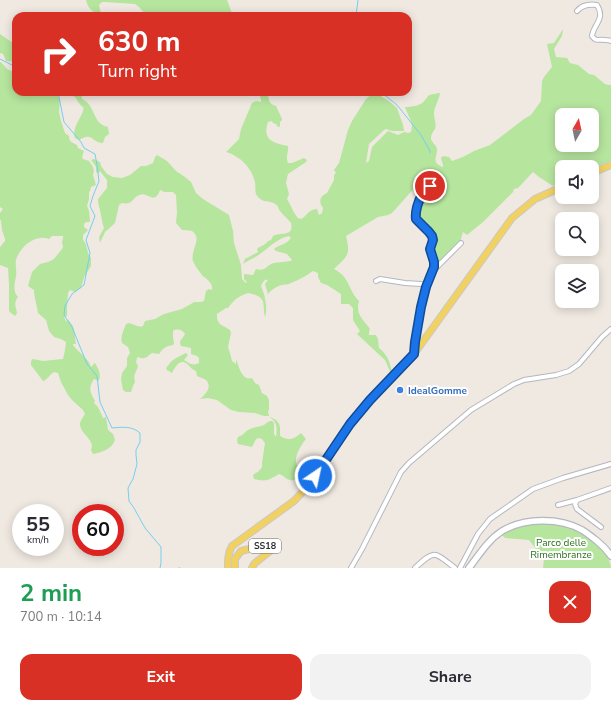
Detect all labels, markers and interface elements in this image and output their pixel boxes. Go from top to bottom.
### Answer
text: 630 m [98,23,181,61]
icon: right [32,28,84,80]
text: Turn right [98,59,177,83]
north arrow [555,108,599,152]
map controls [555,108,599,308]
button: sound [555,160,599,204]
pin [413,169,447,203]
icon: arrive [419,175,441,197]
button: search [555,212,599,256]
button: layers [555,264,599,308]
place label: IdealGomme [408,384,467,398]
marker: IdealGomme [395,385,405,395]
position arrow [294,455,336,497]
speed limit sign: 60 [72,504,124,556]
text: 55 [26,511,50,538]
text: km/h [27,533,49,547]
park label: Parco delle Rimembranze [530,536,592,562]
road number: SS18 [249,539,281,553]
text: 2 min [20,577,82,609]
button: close [549,581,591,623]
text: 700 m · 10:14 [20,608,102,626]
button: Exit [20,654,302,700]
button: Share [310,654,591,700]

